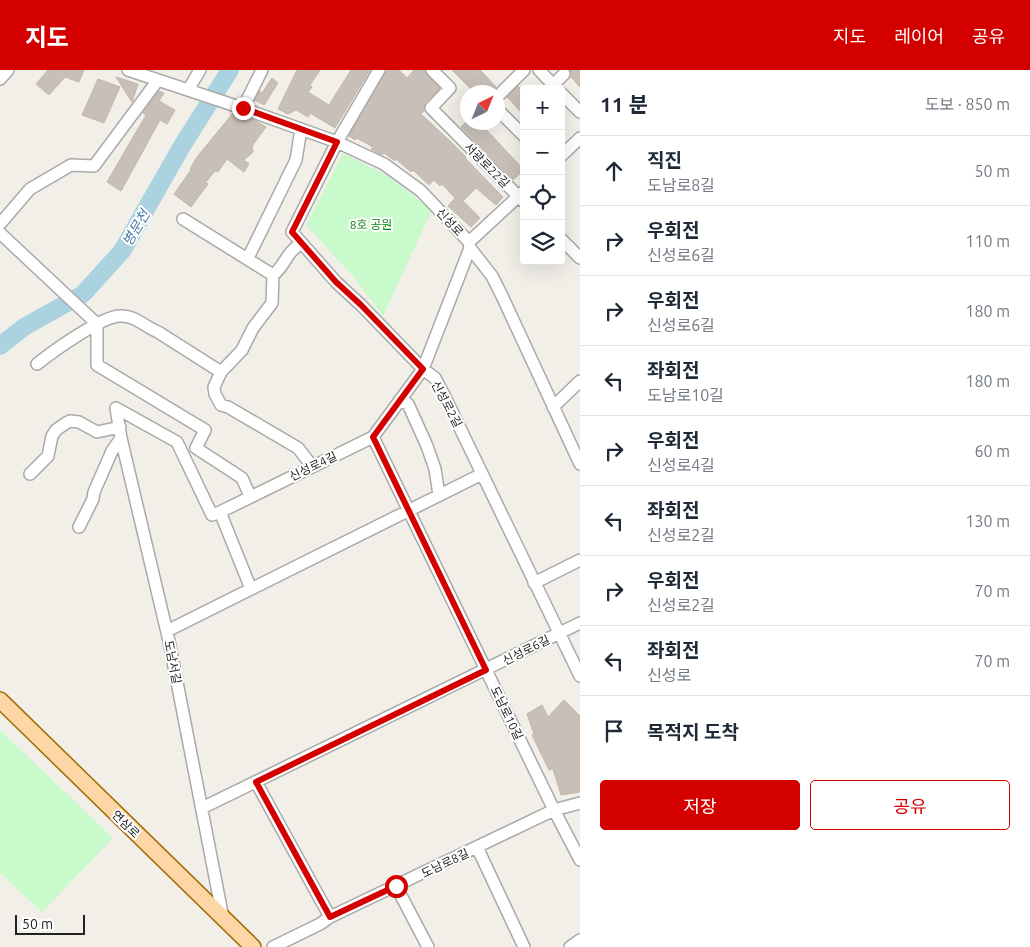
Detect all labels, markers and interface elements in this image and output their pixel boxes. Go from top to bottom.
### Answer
text: 지도 [25,24,69,51]
text: 지도 [833,26,866,46]
text: 레이어 [894,26,944,46]
text: 공유 [972,26,1005,46]
north arrow [460,85,505,130]
map controls [520,85,565,265]
button: + [520,85,565,130]
text: 11 분 [600,92,648,116]
text: 도보 · 850 m [925,95,1010,113]
route end [232,97,255,120]
button: − [520,130,565,175]
street label: 서광로22길 [462,140,512,190]
text: 직진 [647,149,682,171]
icon: ahead [600,157,628,185]
text: 50 m [974,162,1010,180]
button: locate [520,175,565,220]
text: 도남로8길 [647,176,715,194]
street label: 신성로 [434,205,466,239]
water label: 병문천 [119,206,153,249]
park label: 8호 공원 [350,218,392,231]
text: 우회전 [647,219,699,241]
button: layers [520,220,565,265]
icon: right [600,227,628,255]
text: 110 m [965,232,1010,250]
text: 신성로6길 [647,246,715,264]
text: 우회전 [647,289,699,311]
icon: right [600,297,628,325]
text: 180 m [965,302,1010,320]
text: 신성로6길 [647,316,715,334]
text: 좌회전 [647,359,699,381]
icon: left [600,367,628,395]
text: 180 m [965,372,1010,390]
street label: 신성로2길 [429,378,465,430]
text: 도남로10길 [647,386,724,404]
text: 우회전 [647,429,699,451]
icon: right [600,437,628,465]
text: 60 m [974,442,1010,460]
street label: 신성로4길 [287,449,339,483]
text: 신성로4길 [647,456,715,474]
text: 좌회전 [647,499,699,521]
icon: left [600,507,628,535]
text: 130 m [965,512,1010,530]
text: 신성로2길 [647,526,715,544]
text: 우회전 [647,569,699,591]
icon: right [600,577,628,605]
text: 70 m [974,582,1010,600]
text: 신성로2길 [647,596,715,614]
street label: 신성로6길 [500,633,552,667]
street label: 도남서길 [162,639,184,685]
text: 좌회전 [647,639,699,661]
icon: left [600,647,628,675]
text: 70 m [974,652,1010,670]
text: 신성로 [647,666,691,684]
street label: 도남로10길 [489,684,525,742]
icon: arrive [600,717,628,745]
text: 목적지 도착 [647,721,739,743]
button: 저장 [600,780,800,830]
button: 공유 [810,780,1010,830]
street label: 연삼로 [110,808,142,840]
street label: 도남로8길 [419,846,471,880]
route start [385,875,408,898]
scale bar [15,912,85,935]
text: 50 m [22,916,53,932]

